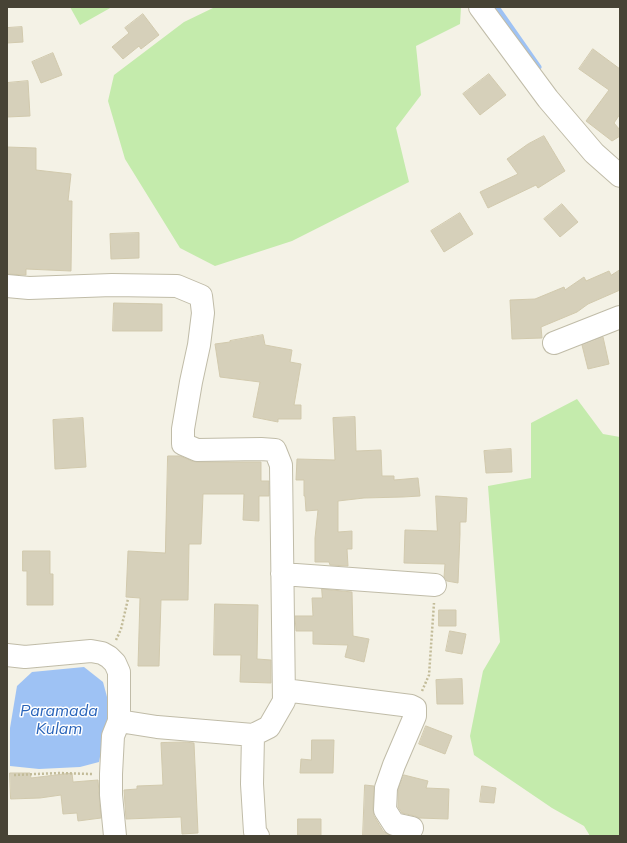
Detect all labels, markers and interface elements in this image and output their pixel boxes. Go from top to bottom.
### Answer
water label: Paramada Kulam [20,701,98,739]

